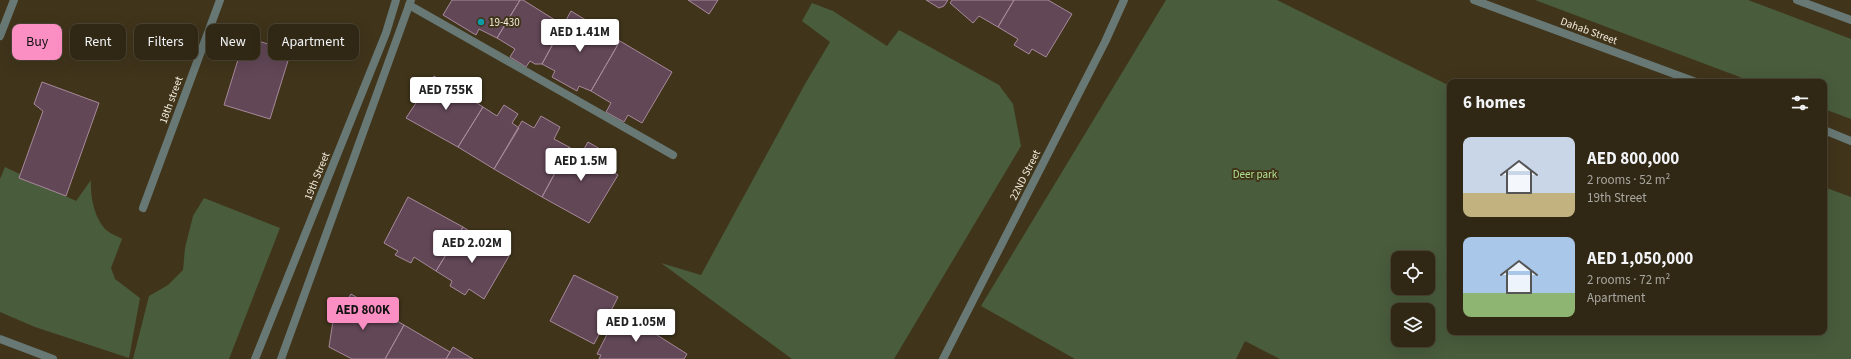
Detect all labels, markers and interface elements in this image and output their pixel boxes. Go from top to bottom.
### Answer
street label: Dahab Street [1558,14,1620,48]
place label: 19-430 [489,15,520,30]
marker: 19-430 [476,17,486,27]
pin: AED 1.41M [534,19,626,53]
text: AED 1.41M [550,23,610,41]
chip: Buy [12,24,62,60]
chip: Rent [70,24,126,60]
chip: Filters [134,24,198,60]
chip: New [206,24,260,60]
chip: Apartment [268,24,359,60]
street label: 18th street [156,74,187,126]
pin: AED 755K [405,77,487,111]
text: AED 755K [419,81,473,99]
text: 6 homes [1463,91,1525,115]
icon: filters [1789,92,1811,114]
street label: 22ND Street [1006,147,1044,203]
text: AED 800,000 [1587,147,1679,171]
pin: AED 1.5M [540,148,622,182]
street label: 19th Street [301,150,333,202]
text: AED 1.5M [555,152,607,170]
icon: home [1495,153,1543,201]
park label: Deer park [1233,167,1278,182]
text: 2 rooms · 52 m² [1587,171,1670,189]
text: 19th Street [1587,189,1647,207]
pin: AED 2.02M [426,230,518,264]
text: AED 2.02M [442,234,502,252]
text: AED 1,050,000 [1587,247,1693,271]
map controls [1391,251,1435,347]
button: locate [1391,251,1435,295]
icon: home [1495,253,1543,301]
text: 2 rooms · 72 m² [1587,271,1670,289]
text: Apartment [1587,289,1645,307]
pin: AED 800K [322,297,404,331]
text: AED 800K [336,301,390,319]
button: layers [1391,303,1435,347]
pin: AED 1.05M [590,309,682,343]
text: AED 1.05M [606,313,666,331]

